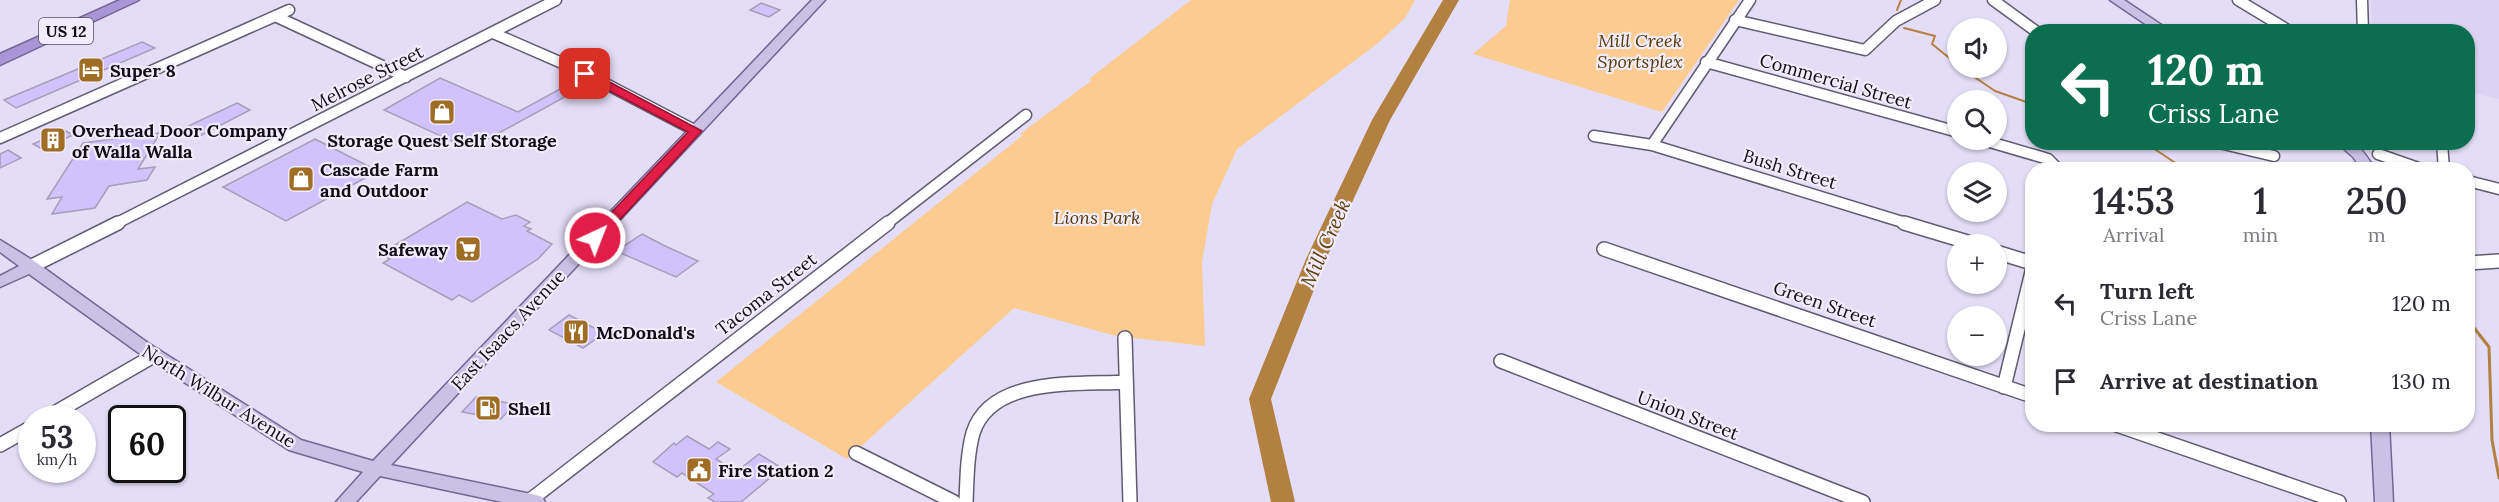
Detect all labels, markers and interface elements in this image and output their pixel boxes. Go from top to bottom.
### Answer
road number: US 12 [39,18,93,44]
map controls [1947,18,2007,366]
button: sound [1947,18,2007,78]
park label: Mill Creek Sportsplex [1597,29,1683,73]
street label: Melrose Street [307,40,427,116]
text: 120 m [2148,43,2264,97]
pin [559,48,610,99]
street label: Commercial Street [1757,48,1915,114]
icon: left [2049,48,2127,126]
hotel icon: Super 8 [76,55,106,85]
icon: arrive [568,57,601,90]
place label: Super 8 [110,59,176,82]
button: search [1947,90,2007,150]
text: Criss Lane [2148,96,2279,130]
shop icon: Storage Quest Self Storage [427,97,457,127]
place label: Overhead Door Company of Walla Walla [72,119,287,163]
building icon: Overhead Door Company of Walla Walla [38,125,68,155]
place label: Storage Quest Self Storage [327,129,557,152]
street label: Bush Street [1740,144,1840,194]
place label: Cascade Farm and Outdoor [320,158,439,202]
button: layers [1947,162,2007,222]
shop icon: Cascade Farm and Outdoor [286,164,316,194]
text: 14:53 [2093,178,2175,224]
text: 1 [2253,178,2268,224]
text: 250 [2346,178,2407,224]
water label: Mill Creek [1295,195,1355,291]
position arrow [563,206,627,270]
park label: Lions Park [1054,206,1140,229]
text: Arrival [2103,222,2164,247]
text: min [2243,222,2278,247]
text: m [2368,222,2386,247]
supermarket icon: Safeway [453,234,483,264]
button: + [1947,234,2007,294]
place label: Safeway [378,238,448,261]
street label: Tacoma Street [711,248,821,340]
street label: East Isaacs Avenue [446,265,570,395]
street label: Green Street [1770,276,1880,332]
text: Turn left [2100,277,2194,305]
icon: left [2049,287,2082,320]
text: 120 m [2392,289,2451,317]
text: Criss Lane [2100,305,2197,330]
button: − [1947,306,2007,366]
restaurant icon: McDonald's [561,317,591,347]
place label: McDonald's [596,321,695,344]
street label: North Wilbur Avenue [138,339,300,453]
icon: arrive [2049,365,2082,398]
text: Arrive at destination [2100,367,2318,395]
text: 130 m [2392,367,2451,395]
street label: Union Street [1634,385,1742,445]
fuel station icon: Shell [473,393,503,423]
place label: Shell [508,397,551,420]
speed limit sign: 60 [108,405,186,483]
text: 53 [40,418,73,456]
text: km/h [37,450,77,469]
public building icon: Fire Station 2 [684,455,714,485]
place label: Fire Station 2 [718,459,834,482]

